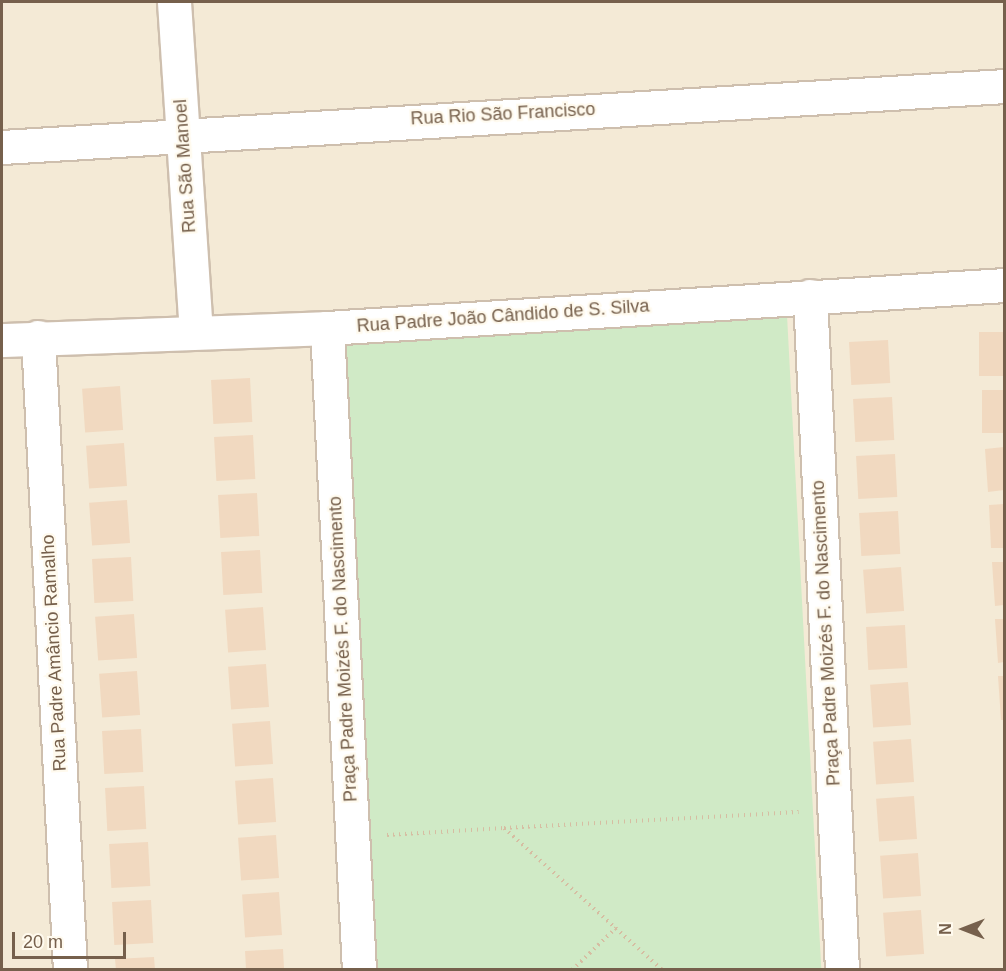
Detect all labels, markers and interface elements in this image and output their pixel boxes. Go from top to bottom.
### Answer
street label: Rua São Manoel [170,98,200,234]
street label: Rua Rio São Francisco [410,98,596,130]
street label: Rua Padre João Cândido de S. Silva [356,295,650,337]
street label: Praça Padre Moizés F. do Nascimento [807,480,845,786]
street label: Praça Padre Moizés F. do Nascimento [324,496,362,802]
street label: Rua Padre Amâncio Ramalho [37,534,71,772]
north arrow [934,899,994,959]
scale bar [15,920,129,958]
text: N [937,923,954,935]
text: 20 m [23,932,63,952]

